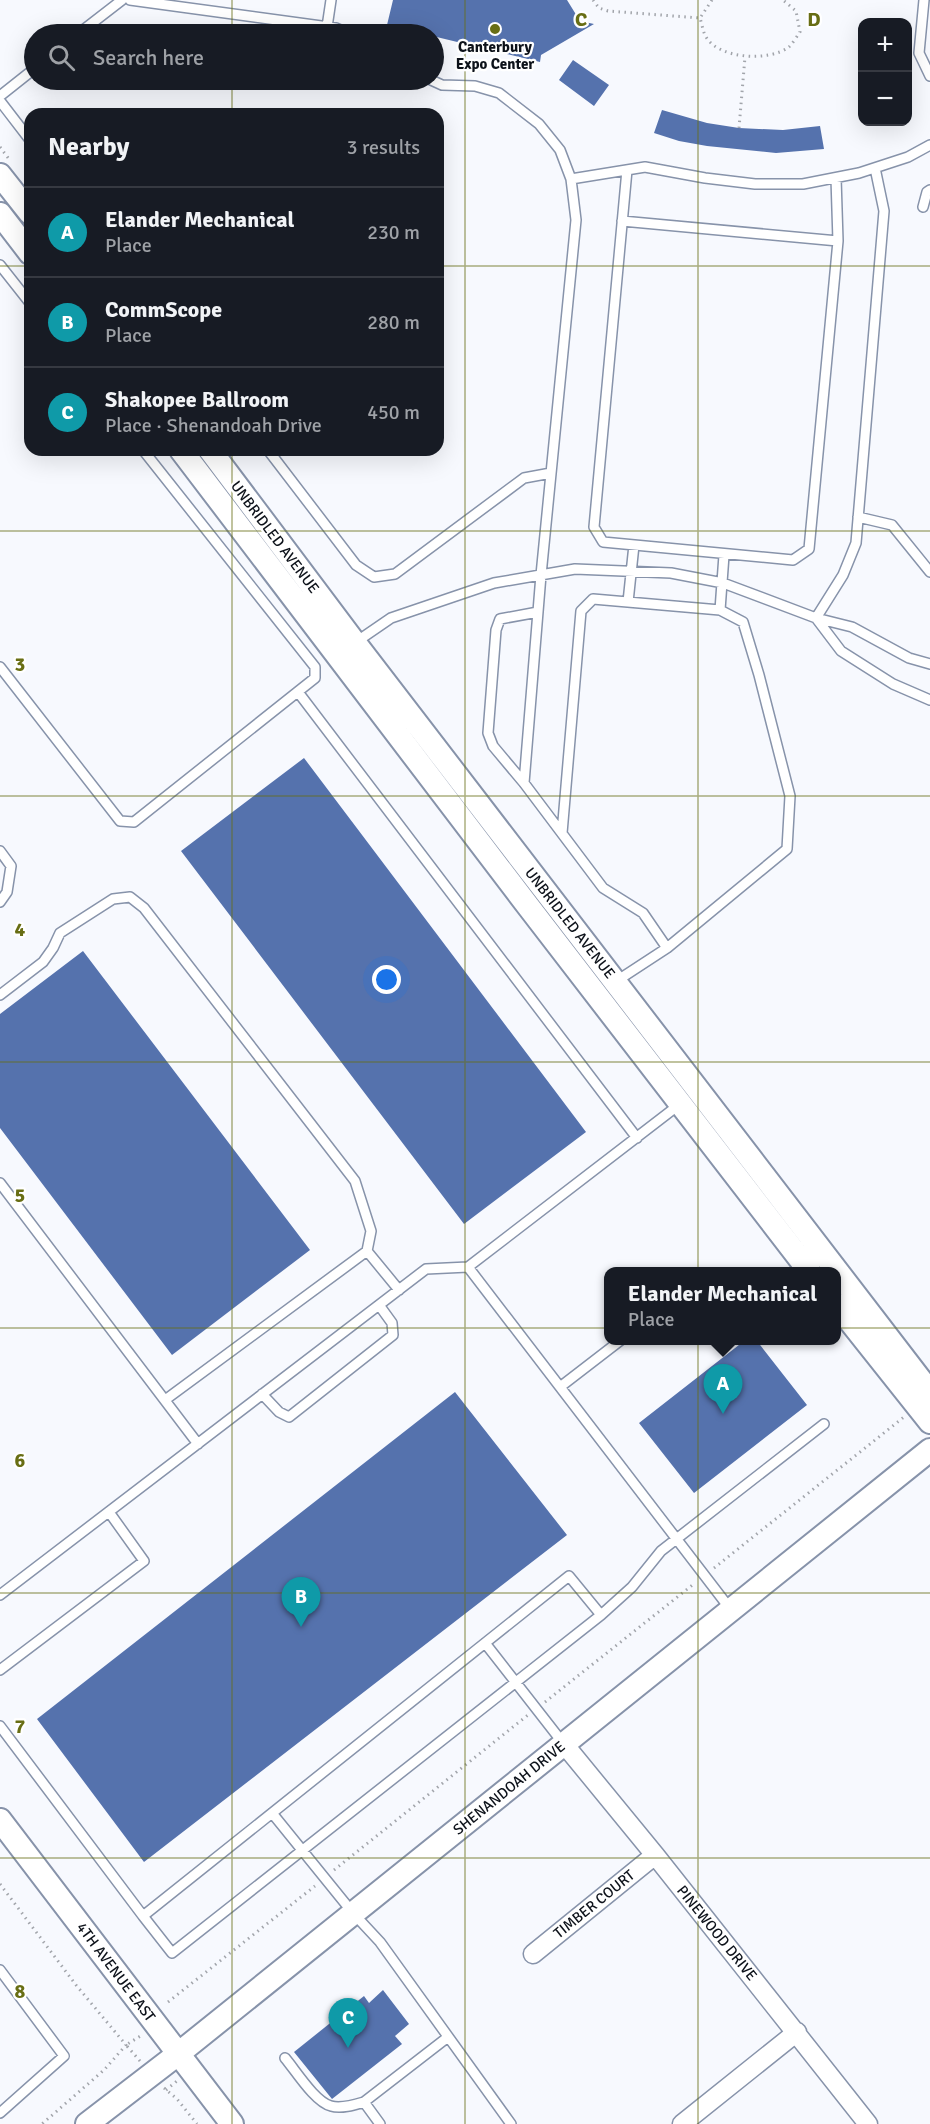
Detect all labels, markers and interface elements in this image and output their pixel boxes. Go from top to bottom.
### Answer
text: C [575,7,587,32]
text: D [807,7,821,32]
map controls [858,18,912,126]
button: + [858,18,912,72]
marker: Canterbury Expo Center [488,22,502,36]
search box [24,24,444,90]
place label: Canterbury Expo Center [456,38,534,73]
icon: search [45,41,78,74]
text: Search here [93,44,204,71]
button: − [858,72,912,126]
text: Nearby [48,131,129,163]
text: 3 results [347,135,420,160]
text: Elander Mechanical [105,206,294,233]
text: A [61,220,74,245]
text: 230 m [367,220,420,245]
text: Place [105,233,152,258]
text: CommScope [105,296,222,323]
text: B [61,310,74,335]
text: 280 m [367,310,420,335]
text: Place [105,323,152,348]
text: Shakopee Ballroom [105,386,289,413]
text: C [61,400,74,425]
text: 450 m [367,400,420,425]
text: Place · Shenandoah Drive [105,413,322,438]
street label: UNBRIDLED AVENUE [227,477,323,597]
text: 3 [15,652,25,677]
street label: UNBRIDLED AVENUE [521,864,619,982]
text: 4 [15,917,26,942]
your location [372,965,401,994]
text: 5 [15,1183,25,1208]
popup [604,1267,841,1345]
text: Elander Mechanical [628,1280,817,1307]
text: Place [628,1307,674,1332]
pin: A [704,1364,742,1414]
text: 6 [15,1448,26,1473]
pin: B [282,1578,320,1627]
text: 7 [15,1714,26,1739]
street label: SHENANDOAH DRIVE [449,1737,569,1839]
street label: TIMBER COURT [550,1866,639,1942]
street label: PINEWOOD DRIVE [673,1882,761,1984]
street label: 4TH AVENUE EAST [73,1919,159,2026]
text: 8 [15,1979,26,2004]
pin: C [328,1998,368,2048]

